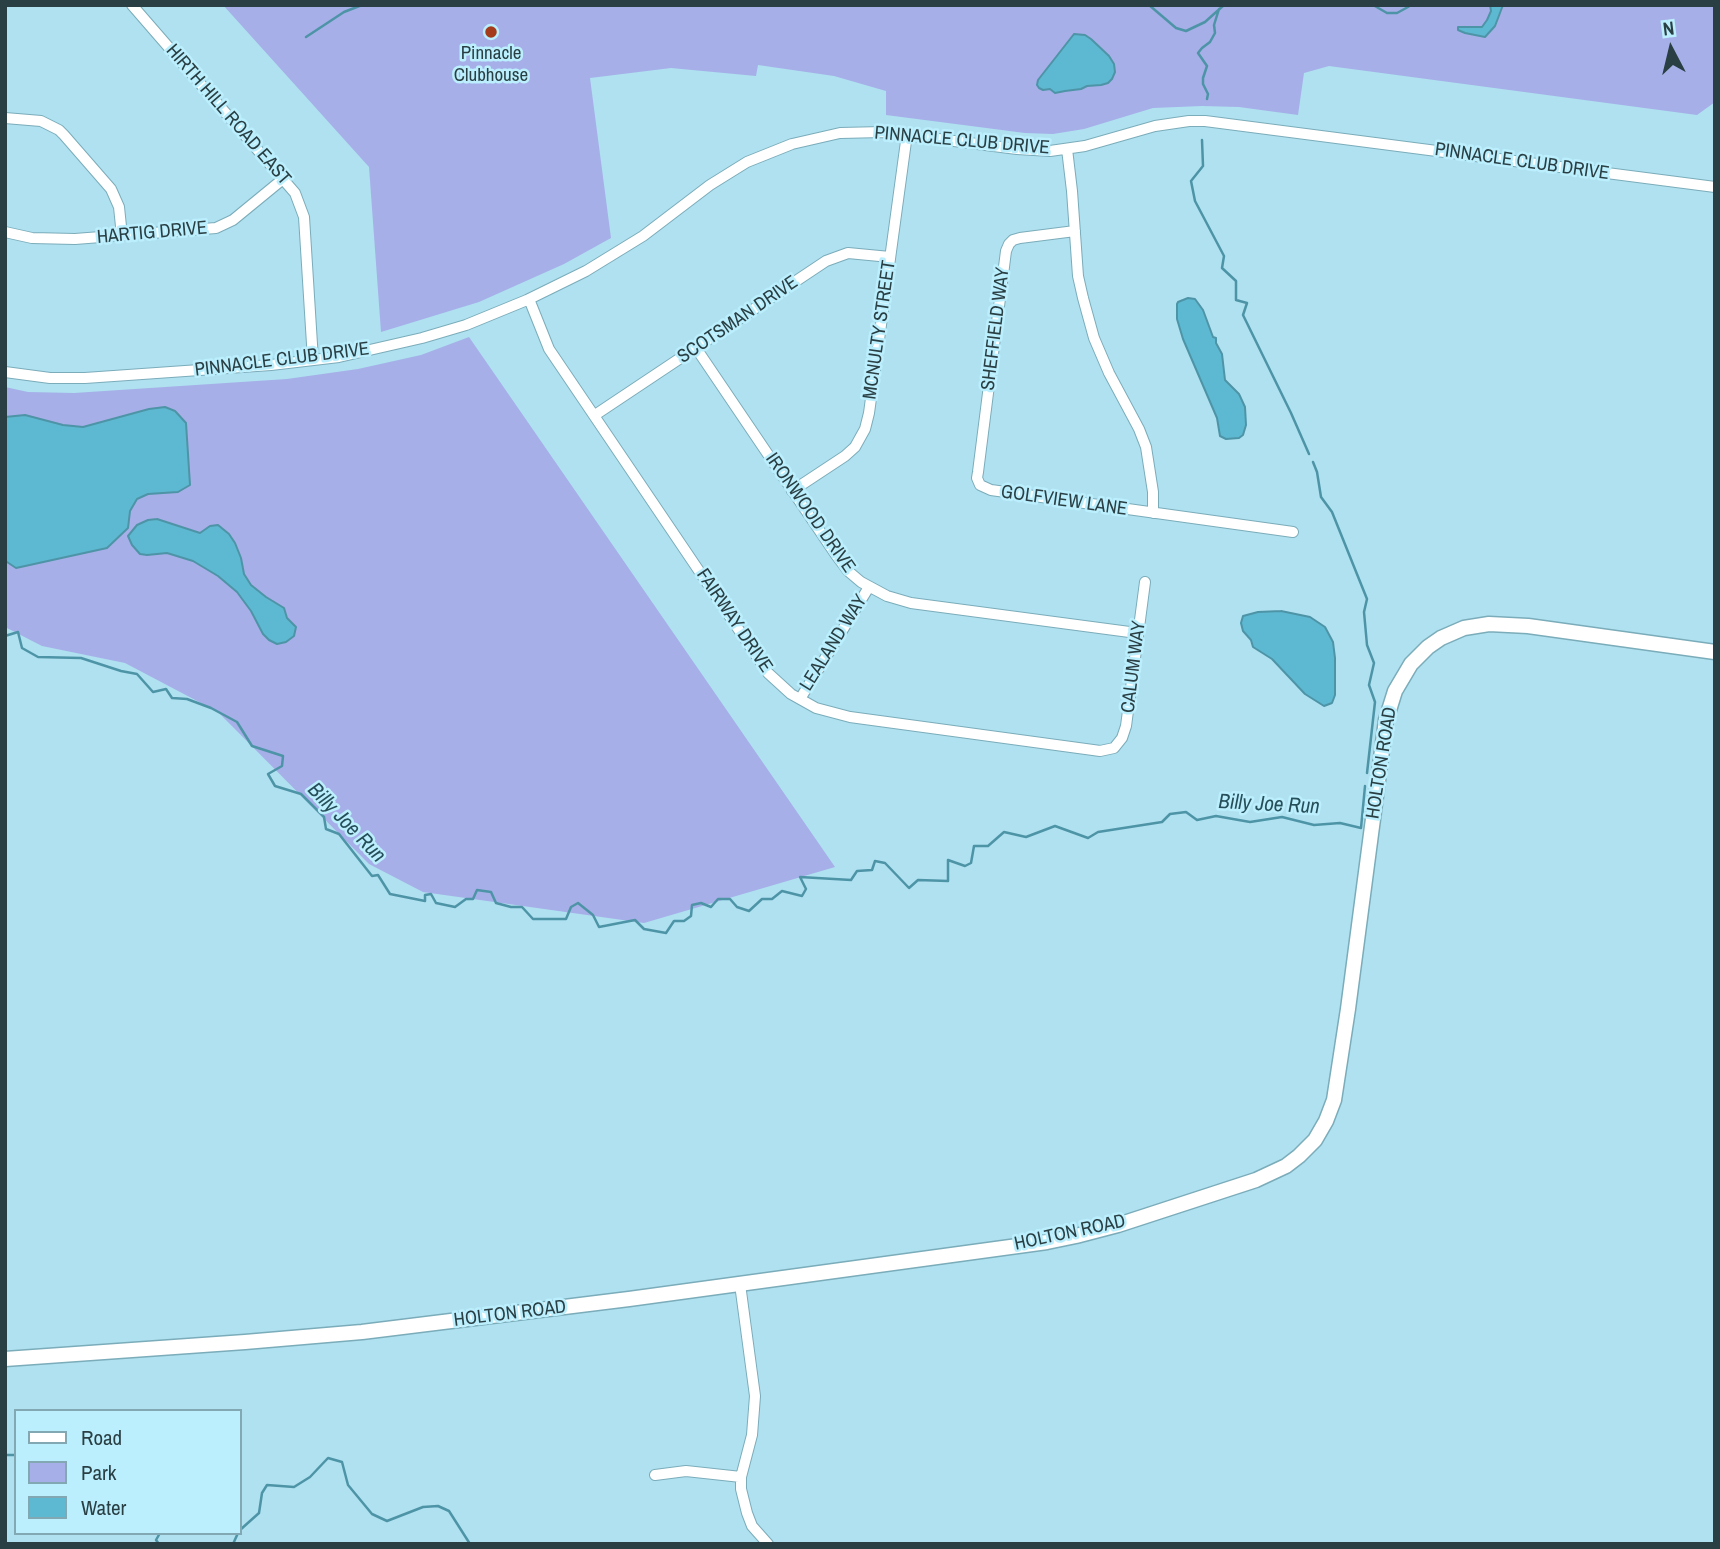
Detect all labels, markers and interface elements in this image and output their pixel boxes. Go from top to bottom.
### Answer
north arrow [1636,14,1706,84]
text: N [1661,15,1676,42]
marker: Pinnacle Clubhouse [483,24,499,40]
street label: HIRTH HILL ROAD EAST [161,40,295,190]
place label: Pinnacle Clubhouse [454,43,528,87]
street label: PINNACLE CLUB DRIVE [873,122,1051,160]
street label: PINNACLE CLUB DRIVE [1433,138,1611,186]
street label: HARTIG DRIVE [96,217,208,249]
street label: MCNULTY STREET [859,259,901,401]
street label: SHEFFIELD WAY [977,266,1015,392]
street label: SCOTSMAN DRIVE [673,271,803,369]
street label: PINNACLE CLUB DRIVE [193,338,371,382]
street label: IRONWOOD DRIVE [760,449,860,577]
street label: GOLFVIEW LANE [999,481,1129,521]
street label: FAIRWAY DRIVE [691,565,777,677]
street label: LEALAND WAY [795,591,873,695]
street label: CALUM WAY [1117,620,1151,714]
street label: HOLTON ROAD [1362,705,1402,821]
water label: Billy Joe Run [302,778,390,868]
water label: Billy Joe Run [1218,790,1320,820]
street label: HOLTON ROAD [1012,1210,1128,1256]
street label: HOLTON ROAD [453,1296,567,1332]
legend [14,1409,242,1535]
text: Road [81,1423,122,1452]
text: Park [81,1458,116,1487]
text: Water [81,1493,126,1522]

